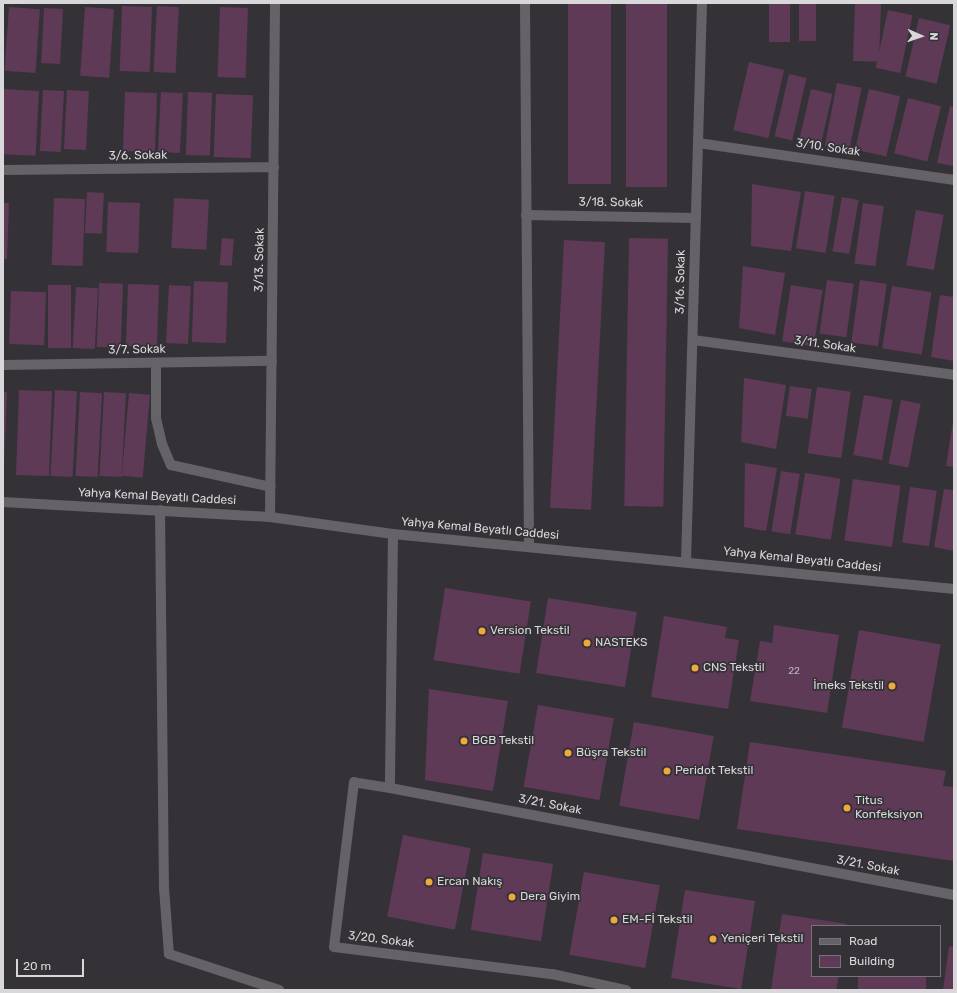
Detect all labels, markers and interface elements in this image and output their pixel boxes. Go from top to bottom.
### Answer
north arrow [901,16,941,56]
text: N [927,32,940,41]
street label: 3/10. Sokak [795,136,861,160]
street label: 3/6. Sokak [109,148,167,164]
street label: 3/18. Sokak [579,195,643,211]
street label: 3/13. Sokak [252,228,268,292]
street label: 3/16. Sokak [673,250,689,314]
street label: 3/11. Sokak [793,334,857,356]
street label: 3/7. Sokak [108,342,166,358]
street label: Yahya Kemal Beyatlı Caddesi [77,486,237,508]
street label: Yahya Kemal Beyatlı Caddesi [400,515,560,543]
street label: Yahya Kemal Beyatlı Caddesi [722,545,882,575]
place label: Version Tekstil [490,624,570,638]
marker: Version Tekstil [477,626,487,636]
place label: NASTEKS [595,636,647,650]
marker: NASTEKS [582,638,592,648]
place label: CNS Tekstil [703,661,765,675]
marker: CNS Tekstil [690,663,700,673]
house number: 22 [788,666,800,678]
place label: İmeks Tekstil [813,679,884,693]
marker: İmeks Tekstil [887,681,897,691]
place label: BGB Tekstil [472,734,534,748]
marker: BGB Tekstil [459,736,469,746]
place label: Büşra Tekstil [576,746,647,760]
marker: Büşra Tekstil [563,748,573,758]
place label: Peridot Tekstil [675,764,754,778]
marker: Peridot Tekstil [662,766,672,776]
street label: 3/21. Sokak [517,792,583,818]
place label: Titus Konfeksiyon [855,794,923,822]
marker: Titus Konfeksiyon [842,803,852,813]
street label: 3/21. Sokak [835,853,901,879]
place label: Ercan Nakış [437,875,502,889]
marker: Ercan Nakış [424,877,434,887]
place label: Dera Giyim [520,890,580,904]
marker: Dera Giyim [507,892,517,902]
place label: EM-Fİ Tekstil [622,913,693,927]
marker: EM-Fİ Tekstil [609,915,619,925]
legend [811,925,941,977]
street label: 3/20. Sokak [347,929,415,951]
place label: Yeniçeri Tekstil [721,932,804,946]
marker: Yeniçeri Tekstil [708,934,718,944]
text: Road [849,934,877,948]
scale bar [18,951,86,977]
text: Building [849,954,895,968]
text: 20 m [23,959,51,973]

